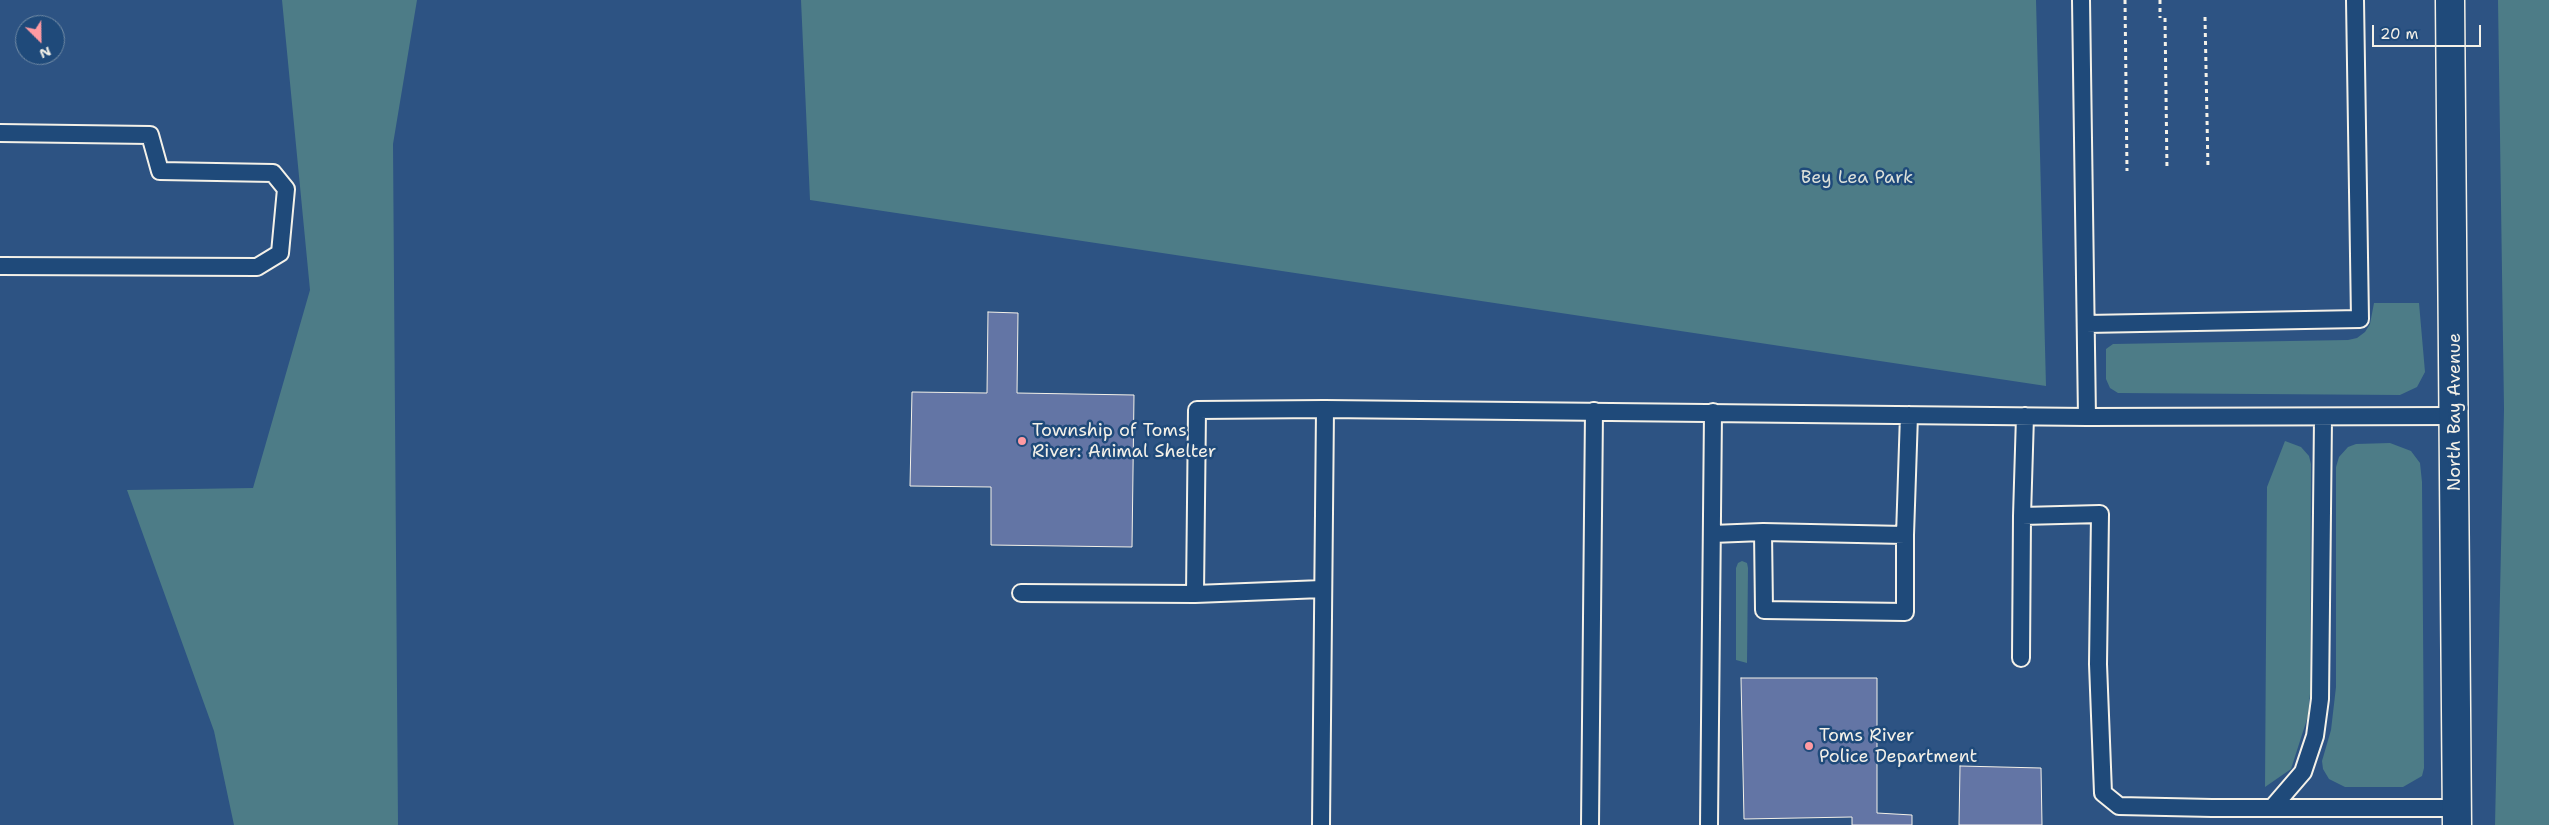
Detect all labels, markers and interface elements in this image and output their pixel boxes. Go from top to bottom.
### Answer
north arrow [15,15,65,65]
scale bar [2374,15,2483,47]
text: 20 m [2380,24,2419,44]
text: N [37,42,54,63]
park label: Bey Lea Park [1801,167,1913,189]
street label: North Bay Avenue [2444,333,2466,491]
place label: Township of Toms River: Animal Shelter [1032,420,1216,462]
marker: Township of Toms River: Animal Shelter [1016,435,1028,447]
place label: Toms River Police Department [1819,725,1977,768]
marker: Toms River Police Department [1803,740,1815,752]

